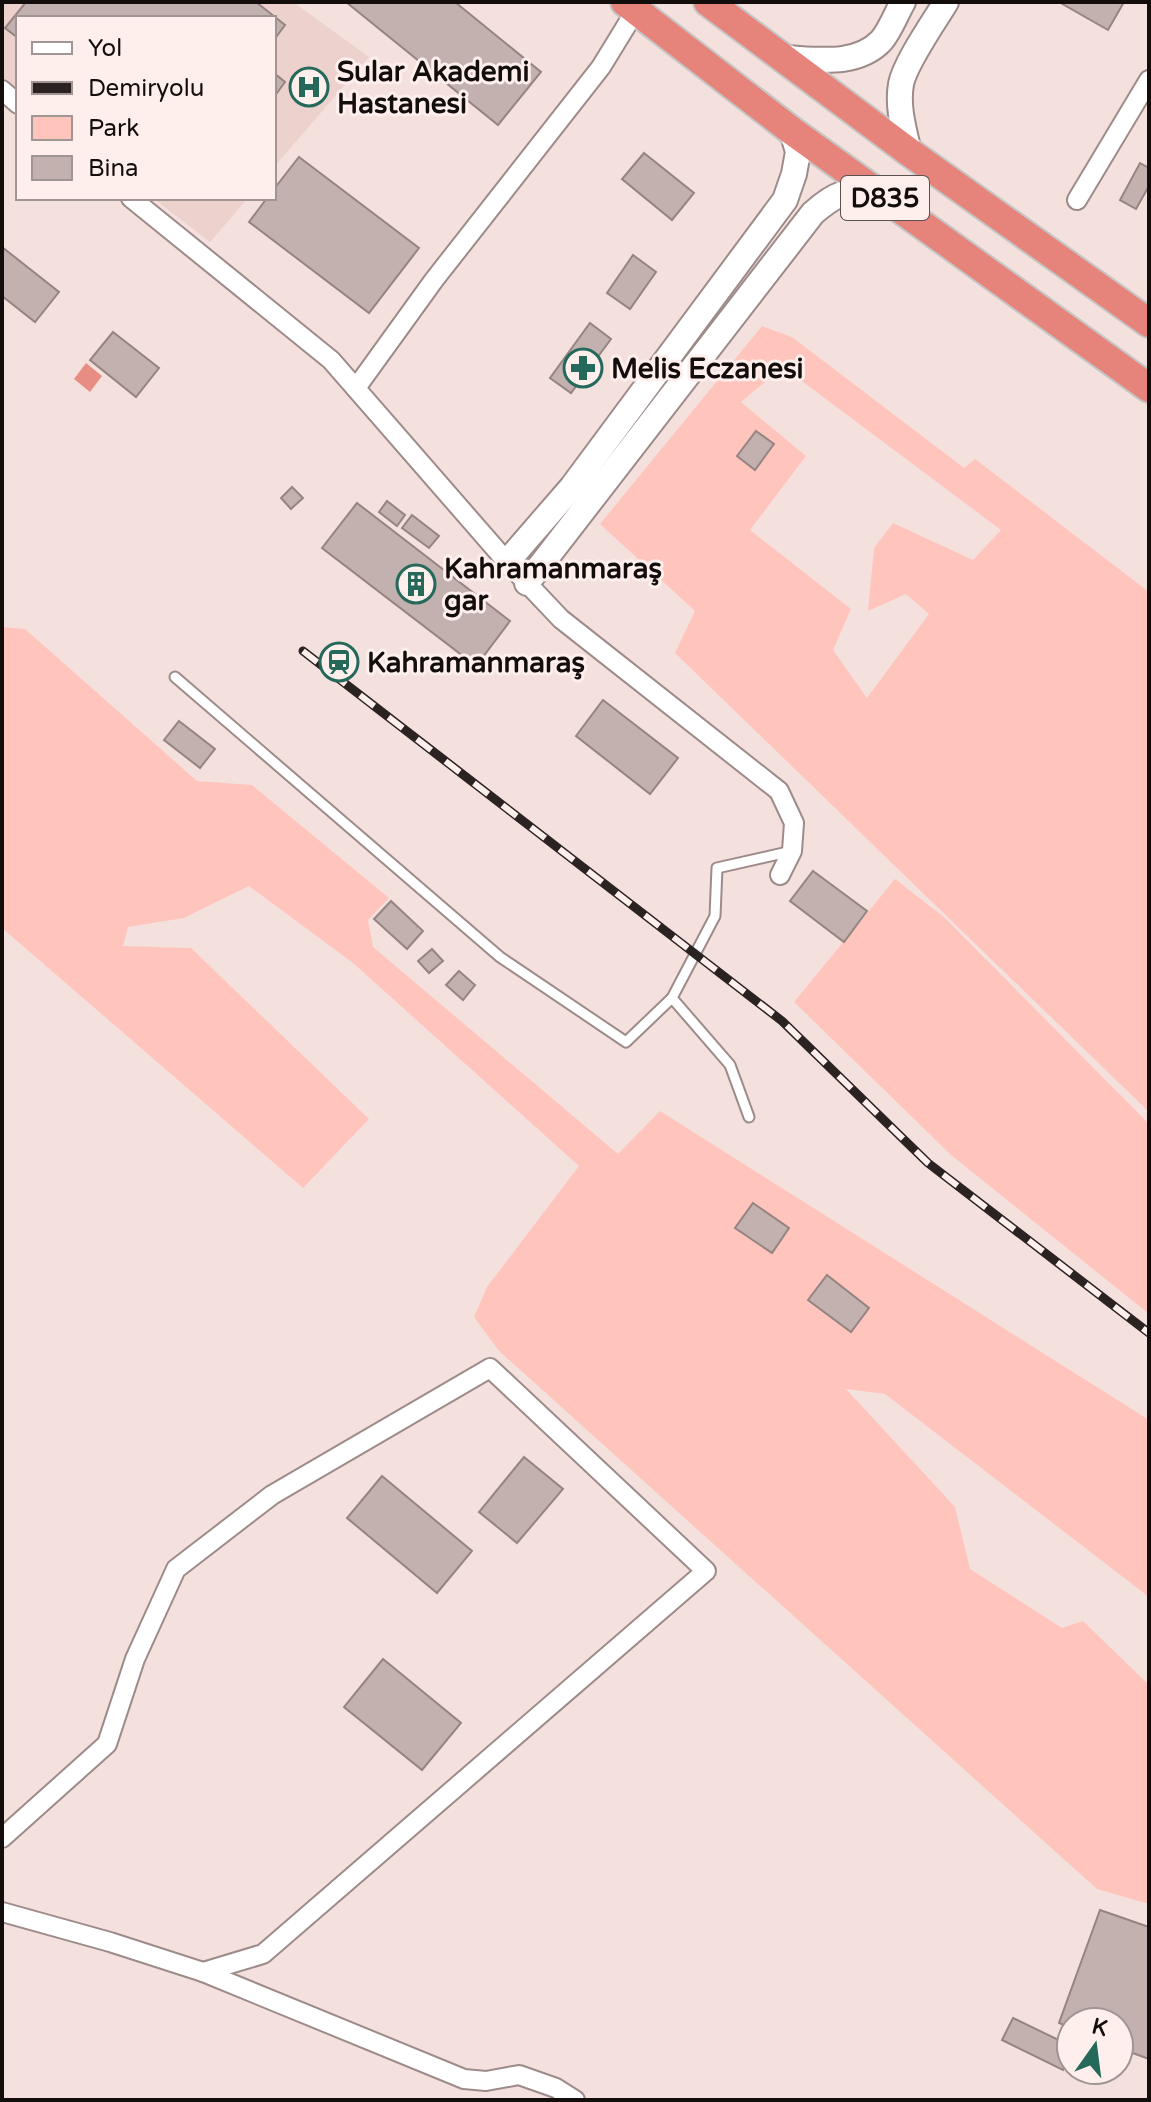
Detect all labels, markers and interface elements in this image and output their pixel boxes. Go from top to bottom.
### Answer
legend [16,16,276,200]
text: Yol [88,34,122,63]
place label: Sular Akademi Hastanesi [337,55,529,121]
hospital icon: Sular Akademi Hastanesi [288,66,330,108]
text: Demiryolu [88,74,204,103]
text: Park [88,114,139,143]
text: Bina [88,154,139,183]
road number: D835 [841,176,929,220]
pharmacy icon: Melis Eczanesi [562,347,604,389]
place label: Melis Eczanesi [611,352,804,386]
place label: Kahramanmaraş gar [444,552,662,618]
building icon: Kahramanmaraş gar [395,563,437,605]
station icon: Kahramanmaraş [318,641,360,683]
place label: Kahramanmaraş [367,646,585,680]
north arrow [1055,2006,1135,2086]
text: K [1089,2013,1110,2042]

